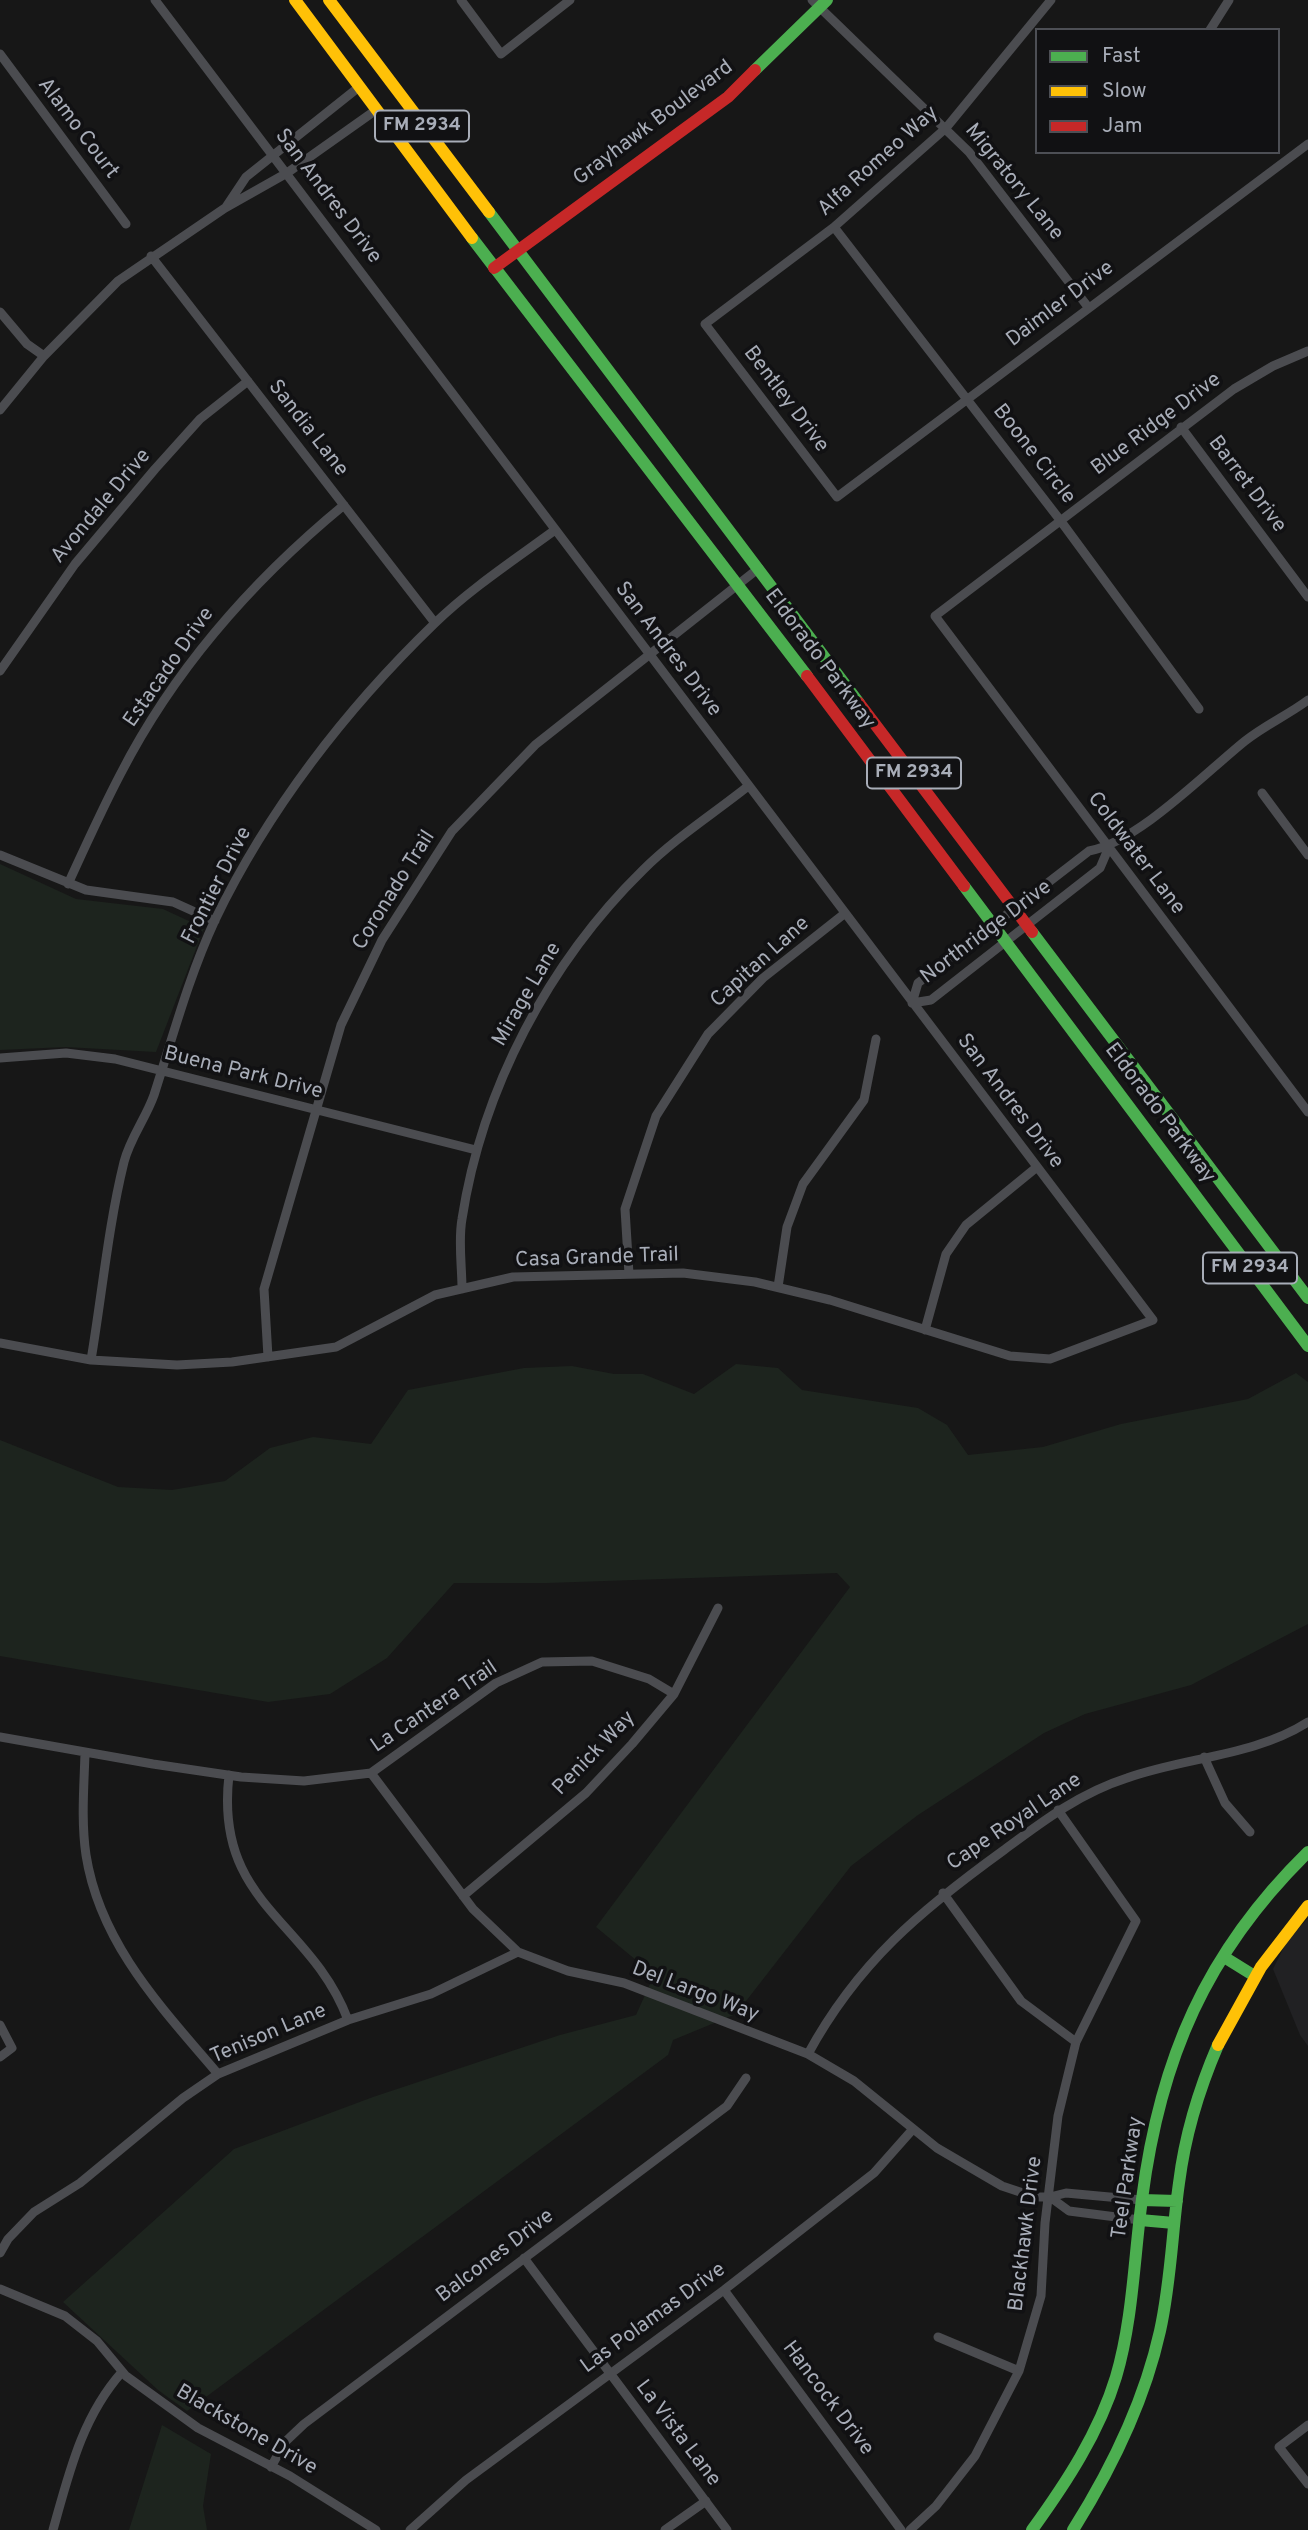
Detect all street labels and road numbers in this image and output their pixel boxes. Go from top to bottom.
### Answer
street label: Grayhawk Boulevard [569,56,739,192]
street label: Alamo Court [31,74,123,184]
street label: Alfa Romeo Way [814,101,944,223]
road number: FM 2934 [375,110,469,142]
street label: Migratory Lane [958,120,1068,246]
street label: San Andres Drive [268,125,386,269]
street label: Daimler Drive [1002,256,1120,354]
street label: Bentley Drive [737,342,833,458]
street label: Blue Ridge Drive [1087,368,1227,482]
street label: Sandia Lane [261,376,353,482]
street label: Boone Circle [986,400,1080,510]
street label: Barret Drive [1201,432,1291,538]
street label: Avondale Drive [47,445,157,569]
street label: San Andres Drive [608,578,726,722]
street label: Eldorado Parkway [758,585,880,735]
street label: Estacado Drive [119,603,221,733]
road number: FM 2934 [867,758,961,788]
street label: Coldwater Lane [1081,788,1189,920]
street label: Frontier Drive [178,823,258,949]
street label: Coronado Trail [348,827,442,955]
street label: Northridge Drive [917,876,1057,990]
street label: Capitan Lane [706,912,816,1014]
street label: Mirage Lane [488,939,568,1051]
street label: San Andres Drive [950,1030,1068,1174]
street label: Eldorado Parkway [1098,1039,1220,1189]
street label: Buena Park Drive [161,1042,325,1106]
street label: Casa Grande Trail [515,1244,679,1274]
road number: FM 2934 [1203,1252,1297,1284]
street label: La Cantera Trail [367,1656,503,1760]
street label: Penick Way [549,1706,641,1802]
street label: Cape Royal Lane [943,1769,1087,1877]
street label: Del Largo Way [628,1957,762,2029]
street label: Tenison Lane [207,1999,331,2071]
street label: Teel Parkway [1108,2115,1150,2241]
street label: Blackhawk Drive [1005,2155,1049,2313]
street label: Balcones Drive [432,2205,560,2309]
street label: Las Polamas Drive [577,2258,731,2380]
street label: Hancock Drive [776,2337,878,2461]
street label: La Vista Lane [629,2376,725,2492]
street label: Blackstone Drive [171,2380,321,2482]

